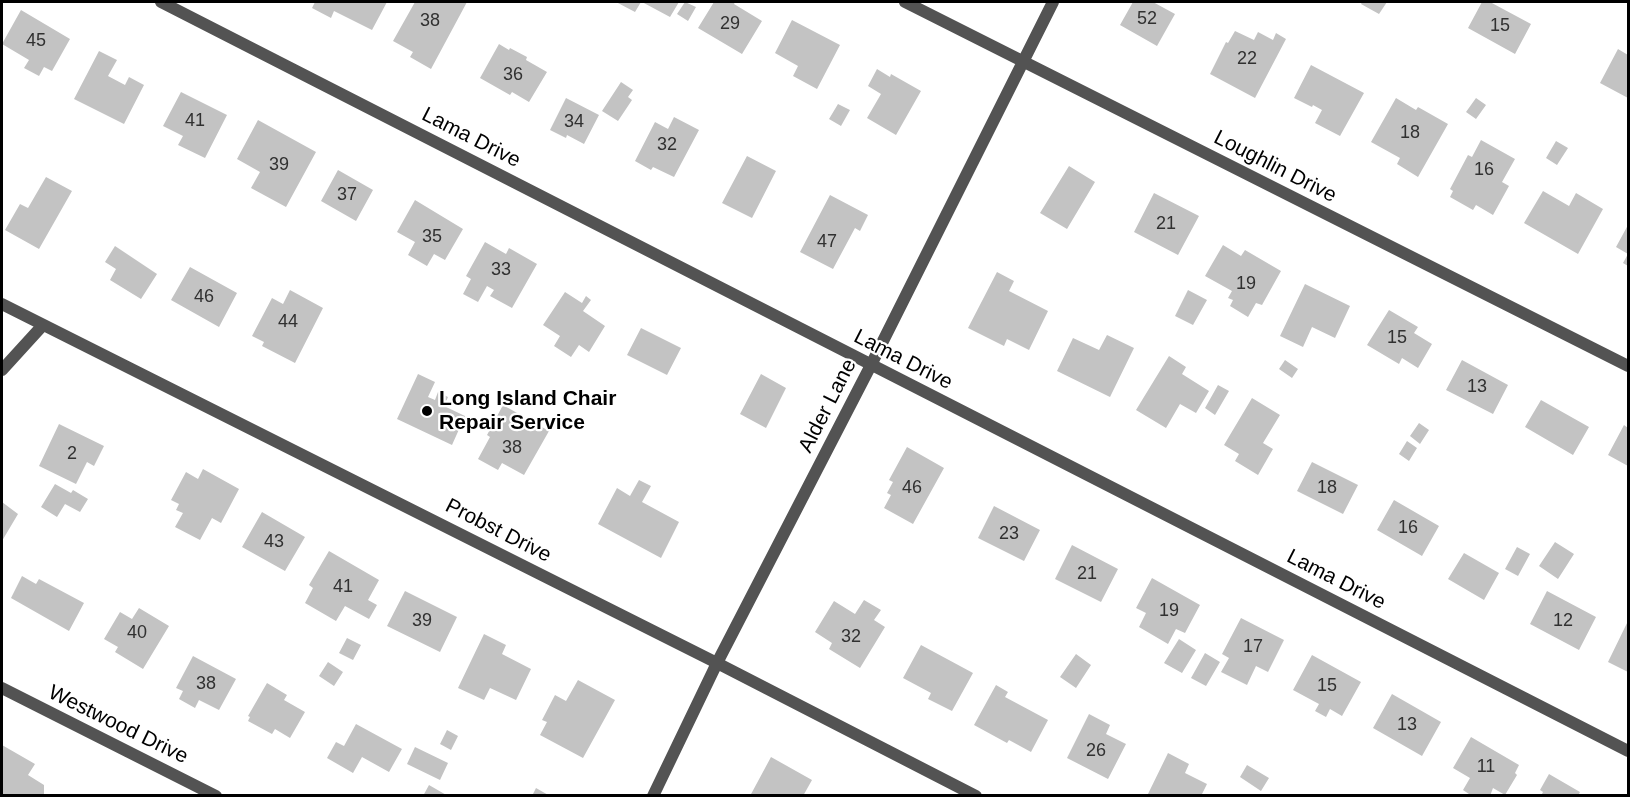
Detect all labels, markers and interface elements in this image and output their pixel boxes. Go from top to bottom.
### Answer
house number: 52 [1137,8,1157,30]
house number: 38 [420,10,440,32]
house number: 29 [720,13,740,35]
house number: 15 [1490,15,1510,37]
house number: 45 [26,30,46,52]
house number: 22 [1237,48,1257,70]
house number: 36 [503,64,523,86]
street label: Lama Drive [417,102,525,174]
house number: 41 [185,110,205,132]
house number: 34 [564,111,584,133]
house number: 18 [1400,122,1420,144]
street label: Loughlin Drive [1209,125,1341,209]
house number: 32 [657,134,677,156]
house number: 39 [269,154,289,176]
house number: 16 [1474,159,1494,181]
house number: 37 [337,184,357,206]
house number: 21 [1156,213,1176,235]
house number: 35 [422,226,442,248]
house number: 47 [817,231,837,253]
house number: 33 [491,259,511,281]
house number: 19 [1236,273,1256,295]
house number: 46 [194,286,214,308]
house number: 44 [278,311,298,333]
street label: Lama Drive [849,324,957,396]
house number: 15 [1387,327,1407,349]
street label: Alder Lane [794,355,862,457]
house number: 13 [1467,376,1487,398]
place label: Long Island Chair Repair Service [439,386,616,436]
marker: Long Island Chair Repair Service [420,404,434,418]
house number: 38 [502,437,522,459]
house number: 2 [67,443,77,465]
house number: 46 [902,477,922,499]
house number: 18 [1317,477,1337,499]
street label: Probst Drive [441,494,555,568]
house number: 16 [1398,517,1418,539]
house number: 23 [999,523,1019,545]
house number: 43 [264,531,284,553]
street label: Lama Drive [1282,544,1390,616]
house number: 21 [1077,563,1097,585]
house number: 41 [333,576,353,598]
house number: 19 [1159,600,1179,622]
house number: 39 [412,610,432,632]
house number: 12 [1553,610,1573,632]
house number: 40 [127,622,147,644]
house number: 32 [841,626,861,648]
house number: 17 [1243,636,1263,658]
house number: 38 [196,673,216,695]
house number: 15 [1317,675,1337,697]
street label: Westwood Drive [44,680,192,770]
house number: 13 [1397,714,1417,736]
house number: 26 [1086,740,1106,762]
house number: 11 [1477,756,1495,778]

